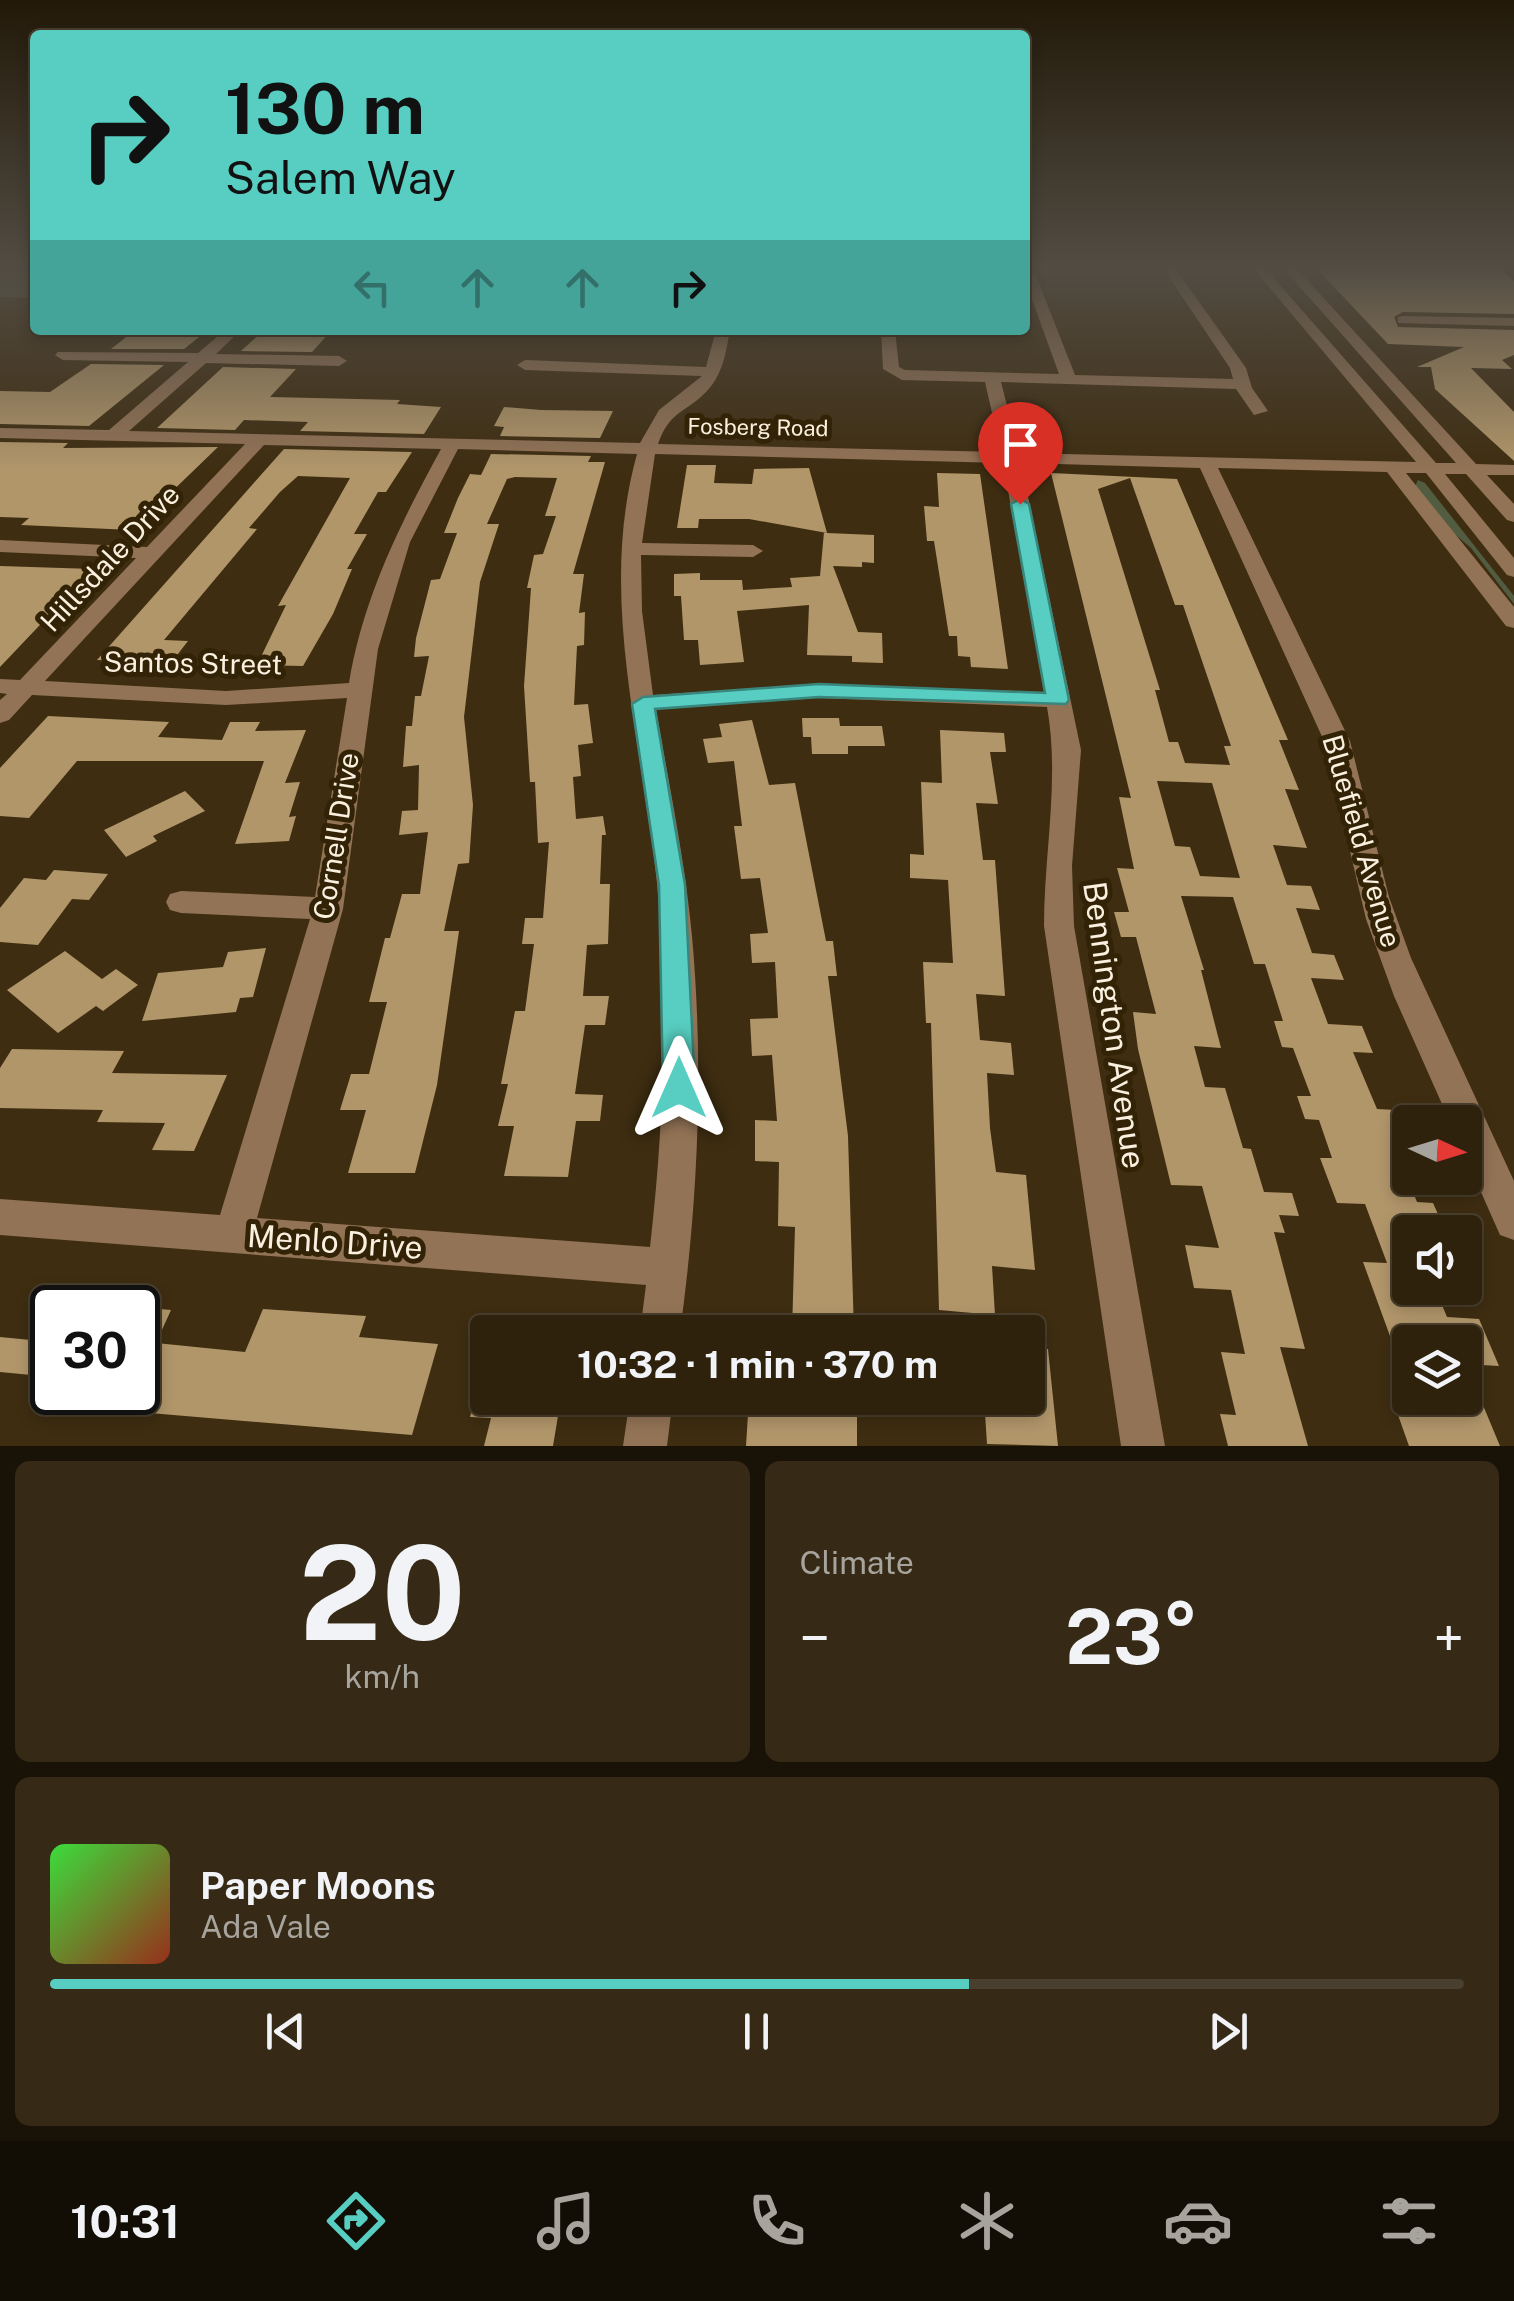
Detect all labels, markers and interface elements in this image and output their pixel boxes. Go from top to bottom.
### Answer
text: 130 m [225,67,425,150]
icon: right [60,70,190,200]
text: Salem Way [225,151,456,204]
icon: left [345,260,400,315]
icon: ahead [450,260,505,315]
icon: ahead [555,260,610,315]
icon: right [660,260,715,315]
pin [978,402,1063,505]
street label: Fosberg Road [687,413,829,441]
icon: arrive [993,417,1048,472]
street label: Hillsdale Drive [33,478,186,638]
street label: Santos Street [103,644,283,681]
street label: Bluefield Avenue [1316,731,1409,951]
street label: Cornell Drive [306,750,365,922]
street label: Bennington Avenue [1076,879,1153,1171]
position arrow [627,1036,731,1140]
north arrow [1392,1105,1482,1195]
map controls [1392,1105,1482,1415]
button: sound [1392,1215,1482,1305]
street label: Menlo Drive [246,1217,424,1266]
speed limit sign: 30 [30,1285,160,1415]
button: layers [1392,1325,1482,1415]
text: 10:32 · 1 min · 370 m [577,1342,938,1387]
text: 20 [299,1517,465,1669]
text: Climate [800,1544,914,1581]
text: 23° [1065,1593,1198,1681]
text: − [800,1606,830,1670]
text: + [1434,1606,1464,1670]
text: km/h [345,1658,420,1695]
text: Paper Moons [200,1863,435,1908]
text: Ada Vale [200,1908,331,1945]
icon: previous [258,2004,313,2059]
icon: pause [729,2004,784,2059]
icon: next [1201,2004,1256,2059]
icon: directions [321,2186,391,2256]
icon: music [531,2186,601,2256]
icon: phone [742,2186,812,2256]
icon: climate [952,2186,1022,2256]
icon: car [1163,2186,1233,2256]
icon: filters [1374,2186,1444,2256]
text: 10:31 [70,2195,180,2248]

